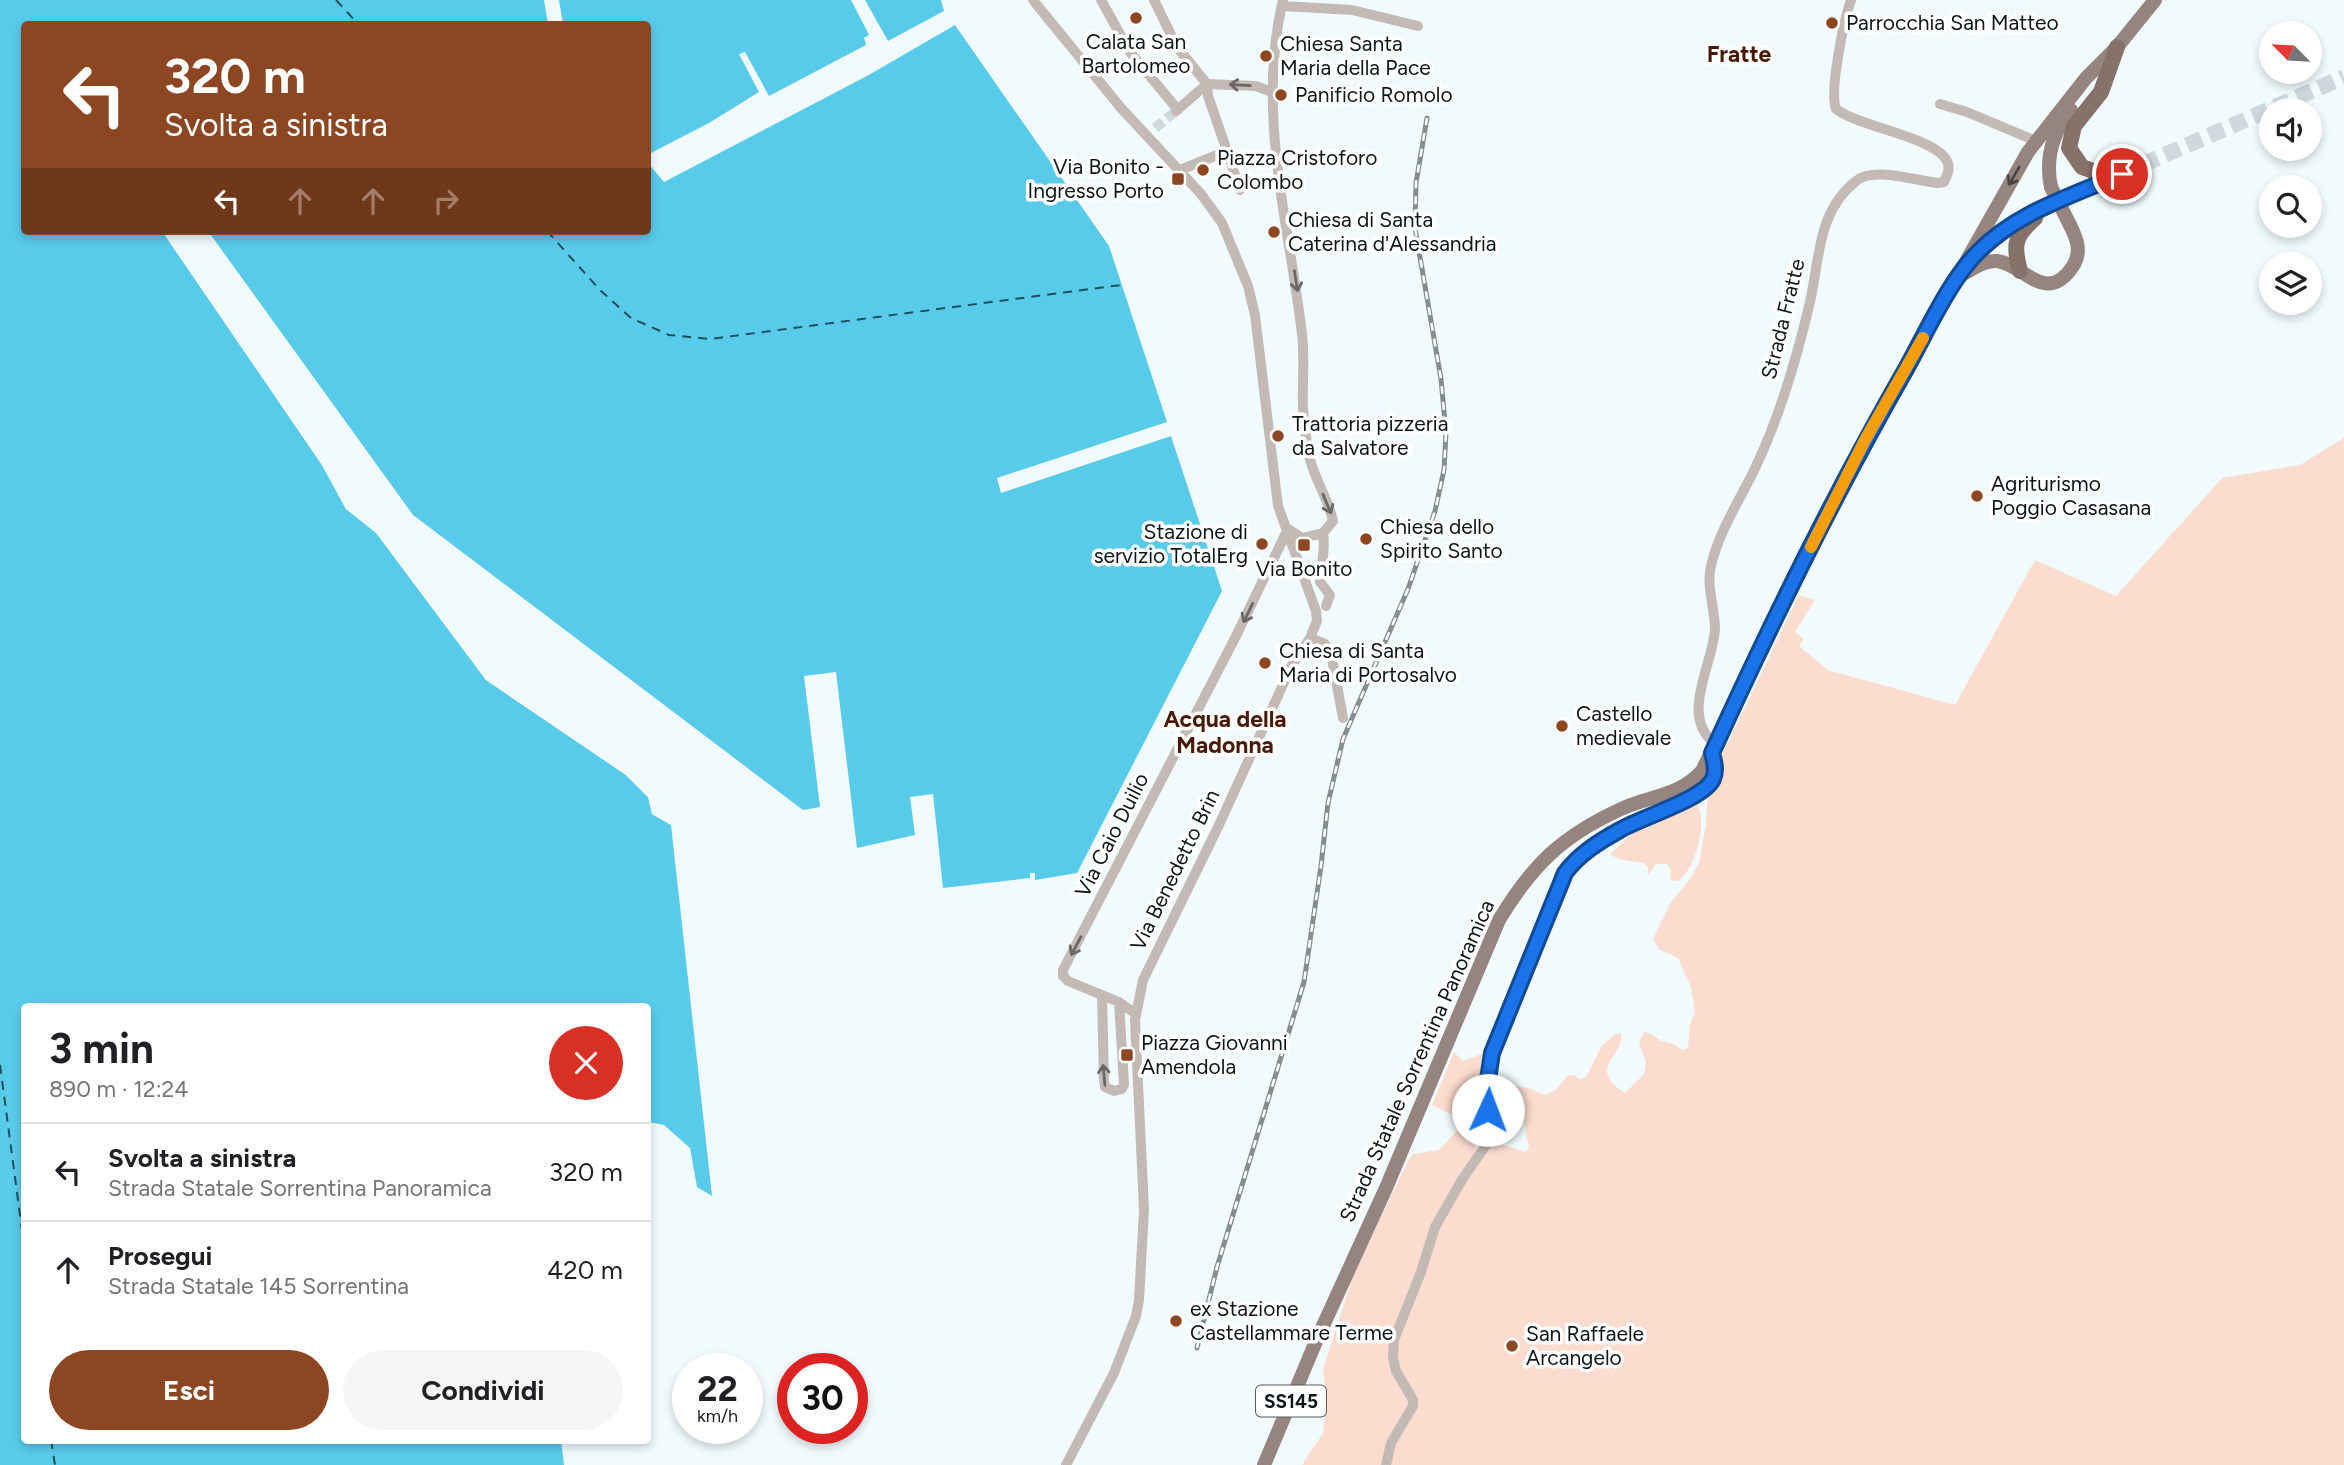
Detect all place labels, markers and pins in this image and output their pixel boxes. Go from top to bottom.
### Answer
marker: Calata San Bartolomeo [1128,10,1144,26]
place label: Parrocchia San Matteo [1846,10,2059,35]
marker: Parrocchia San Matteo [1824,15,1840,31]
place label: Calata San Bartolomeo [1081,29,1191,78]
place label: Chiesa Santa Maria della Pace [1280,31,1431,80]
marker: Chiesa Santa Maria della Pace [1258,48,1274,64]
place label: Panificio Romolo [1295,82,1453,107]
marker: Panificio Romolo [1273,87,1289,103]
pin [2092,144,2152,204]
place label: Piazza Cristoforo Colombo [1217,145,1377,194]
place label: Via Bonito - Ingresso Porto [1027,154,1164,203]
marker: Piazza Cristoforo Colombo [1195,162,1211,178]
marker: Via Bonito - Ingresso Porto [1170,171,1186,187]
place label: Chiesa di Santa Caterina d'Alessandria [1288,207,1497,256]
marker: Chiesa di Santa Caterina d'Alessandria [1266,224,1282,240]
place label: Trattoria pizzeria da Salvatore [1292,411,1448,460]
marker: Trattoria pizzeria da Salvatore [1270,428,1286,444]
place label: Agriturismo Poggio Casasana [1991,471,2151,520]
marker: Agriturismo Poggio Casasana [1969,488,1985,504]
place label: Chiesa dello Spirito Santo [1380,514,1503,563]
place label: Stazione di servizio TotalErg [1094,519,1248,568]
marker: Chiesa dello Spirito Santo [1358,531,1374,547]
marker: Stazione di servizio TotalErg [1254,536,1270,552]
marker: Via Bonito [1296,537,1312,553]
place label: Via Bonito [1256,556,1353,581]
place label: Chiesa di Santa Maria di Portosalvo [1279,638,1457,687]
marker: Chiesa di Santa Maria di Portosalvo [1257,655,1273,671]
place label: Castello medievale [1576,701,1671,750]
marker: Castello medievale [1554,718,1570,734]
place label: Piazza Giovanni Amendola [1141,1030,1288,1079]
marker: Piazza Giovanni Amendola [1119,1047,1135,1063]
place label: ex Stazione Castellammare Terme [1190,1296,1393,1345]
marker: ex Stazione Castellammare Terme [1168,1313,1184,1329]
place label: San Raffaele Arcangelo [1526,1321,1644,1370]
marker: San Raffaele Arcangelo [1504,1338,1520,1354]

